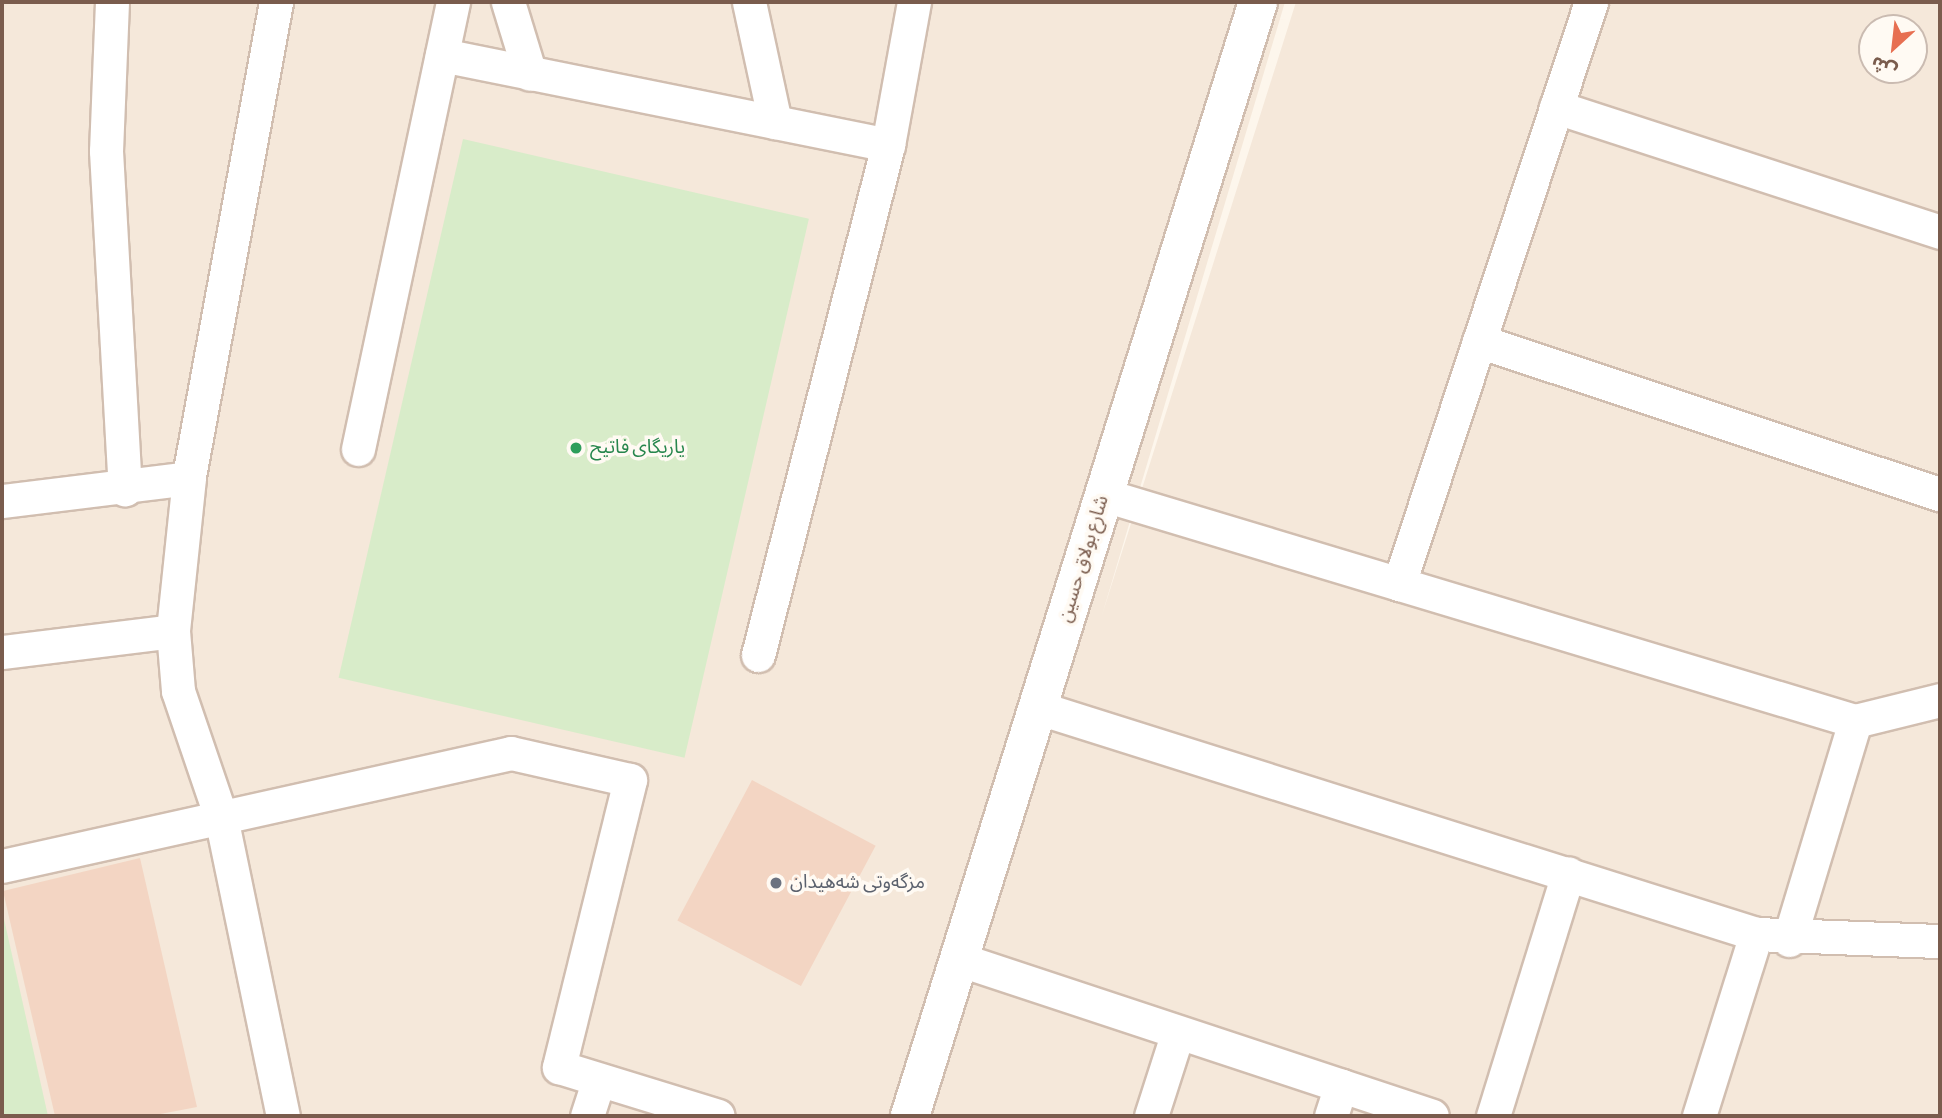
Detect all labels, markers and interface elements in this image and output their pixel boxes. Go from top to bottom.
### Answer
north arrow [1858,14,1928,84]
text: ش [1868,52,1900,81]
place label: یاریگای فاتیح [590,437,685,459]
marker: یاریگای فاتیح [568,440,584,456]
street label: شارع بولاق حسين [1054,493,1114,625]
place label: مزگەوتی شەهیدان [790,872,925,894]
marker: مزگەوتی شەهیدان [768,875,784,891]

